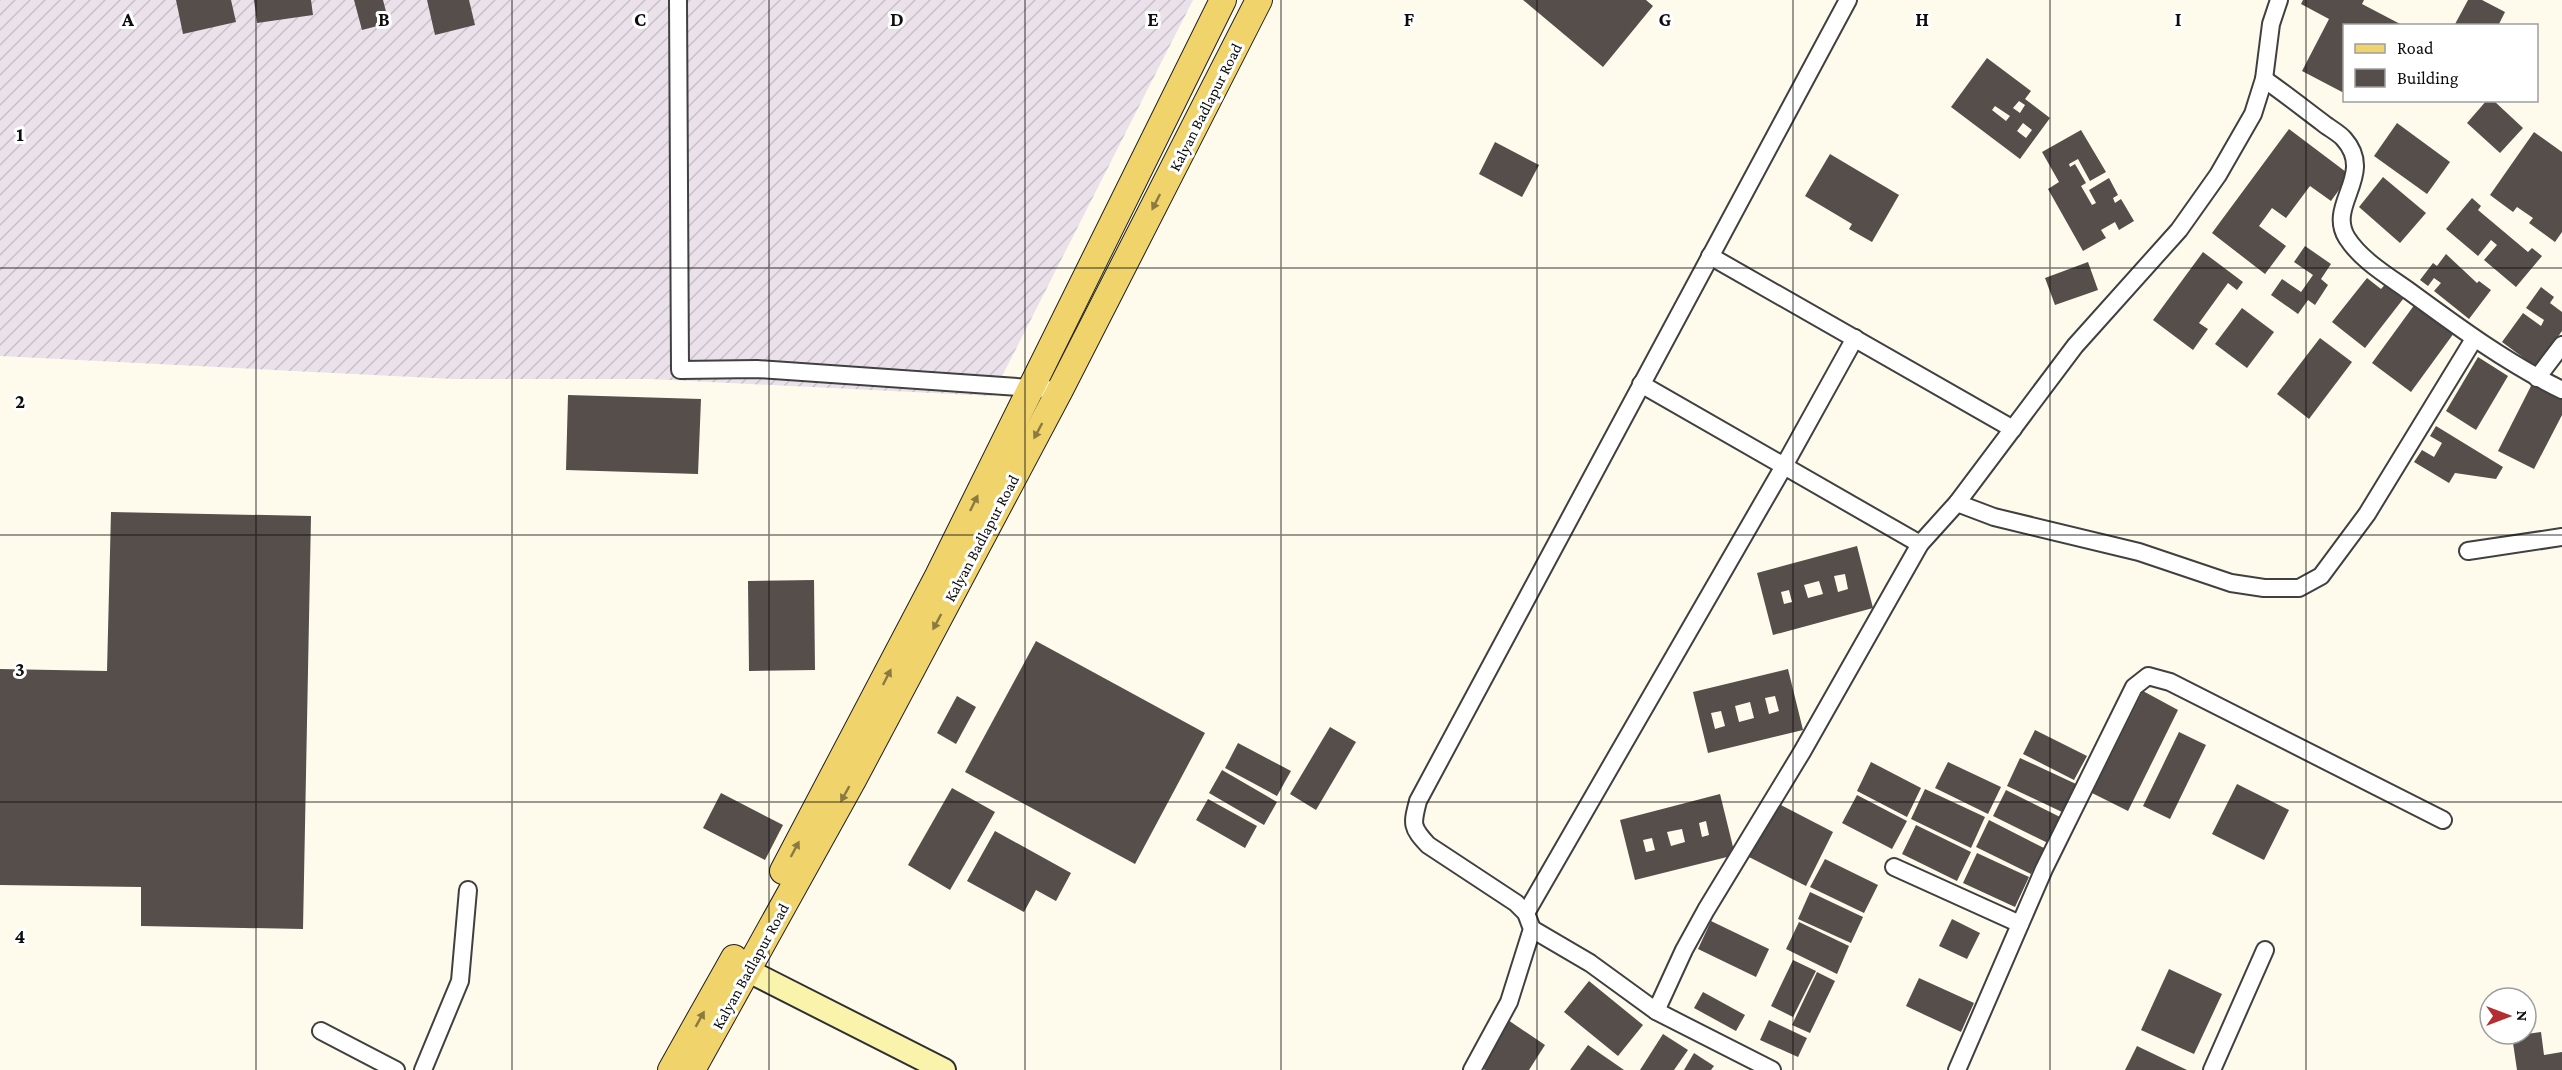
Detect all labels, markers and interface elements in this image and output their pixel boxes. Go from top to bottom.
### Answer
text: A [121,8,135,30]
text: B [378,8,390,30]
text: C [634,8,646,30]
text: D [890,8,904,30]
text: E [1147,8,1159,30]
text: F [1404,8,1415,30]
text: G [1659,8,1672,30]
text: H [1915,8,1929,30]
text: I [2175,8,2182,30]
legend [2343,24,2538,102]
text: Road [2397,38,2434,58]
street label: Kalyan Badlapur Road [1166,40,1246,174]
text: Building [2397,68,2459,88]
text: 1 [16,123,24,145]
one-way arrow [1151,193,1161,210]
text: 2 [15,390,25,412]
one-way arrow [1033,423,1043,440]
street label: Kalyan Badlapur Road [941,471,1023,605]
one-way arrow [970,494,979,511]
one-way arrow [932,614,942,631]
text: 3 [15,658,25,680]
one-way arrow [882,668,891,685]
one-way arrow [840,786,850,803]
one-way arrow [790,840,799,857]
street label: Kalyan Badlapur Road [709,900,793,1033]
text: 4 [15,925,26,947]
north arrow [2478,986,2538,1046]
one-way arrow [695,1010,705,1027]
text: N [2514,1011,2531,1022]

